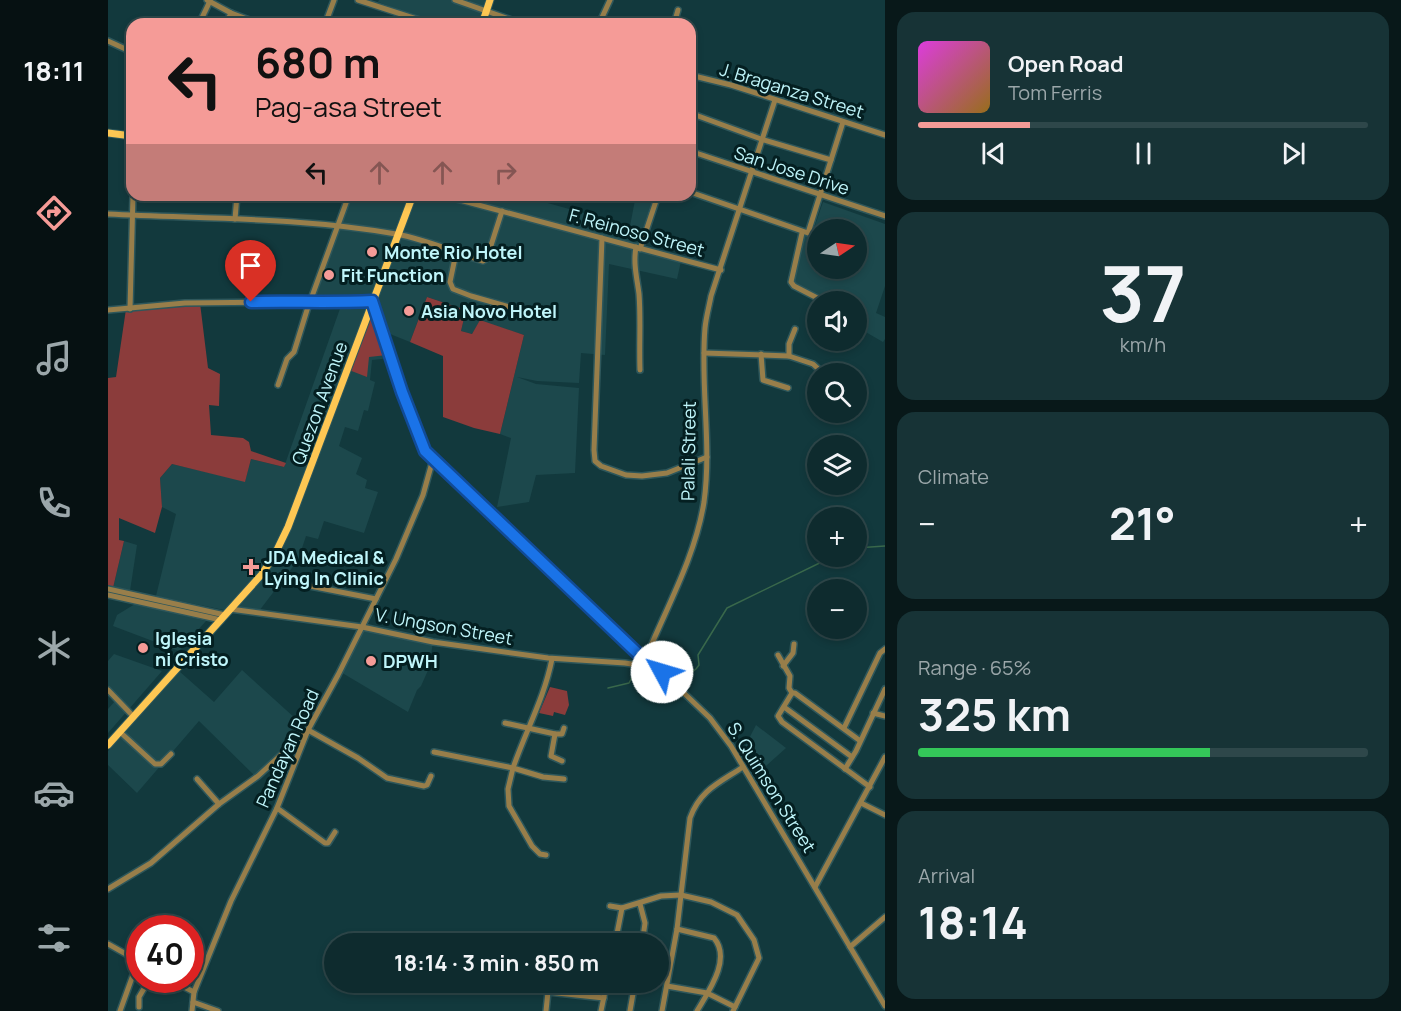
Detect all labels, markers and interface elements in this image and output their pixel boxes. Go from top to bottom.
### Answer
text: 680 m [255,33,381,91]
icon: left [156,42,234,120]
text: Open Road [1008,49,1123,79]
text: 18:11 [23,52,85,89]
street label: J. Braganza Street [717,57,867,123]
text: Tom Ferris [1008,79,1102,106]
text: Pag-asa Street [255,88,442,125]
icon: previous [977,137,1010,170]
icon: pause [1127,137,1160,170]
icon: next [1277,137,1310,170]
street label: San Jose Drive [731,140,853,200]
icon: left [300,156,333,189]
icon: ahead [363,156,396,189]
icon: ahead [426,156,459,189]
icon: right [489,156,522,189]
icon: directions [33,192,75,234]
street label: F. Reinoso Street [567,202,707,262]
north arrow [807,219,867,279]
map controls [807,219,867,639]
text: 37 [1100,239,1186,345]
pin [225,240,276,302]
place label: Monte Rio Hotel [384,240,522,264]
marker: Monte Rio Hotel [365,245,379,259]
icon: arrive [234,249,267,282]
place label: Fit Function [341,263,444,287]
marker: Fit Function [322,268,336,282]
button: sound [807,291,867,351]
place label: Asia Novo Hotel [421,299,557,323]
marker: Asia Novo Hotel [402,304,416,318]
text: km/h [1120,331,1166,358]
icon: music [33,337,75,379]
street label: Quezon Avenue [286,338,352,468]
button: search [807,363,867,423]
street label: Palali Street [675,401,701,501]
button: layers [807,435,867,495]
text: Climate [918,463,989,490]
icon: phone [33,482,75,524]
text: 21° [1109,492,1176,554]
text: − [918,501,936,546]
text: + [1349,501,1368,546]
button: + [807,507,867,567]
place label: JDA Medical & Lying In Clinic [264,545,385,590]
marker: JDA Medical & Lying In Clinic [242,558,260,576]
button: − [807,579,867,639]
street label: V. Ungson Street [373,602,515,650]
place label: Iglesia ni Cristo [155,626,229,671]
icon: climate [33,627,75,669]
position arrow [630,640,694,704]
marker: Iglesia ni Cristo [136,641,150,655]
place label: DPWH [383,649,438,673]
marker: DPWH [364,654,378,668]
text: Range · 65% [918,654,1032,681]
text: 325 km [918,683,1071,745]
street label: Pandayan Road [250,685,324,811]
street label: S. Quimson Street [722,717,822,857]
icon: car [33,772,75,814]
text: Arrival [918,862,975,889]
text: 18:14 [918,891,1028,953]
speed limit sign: 40 [126,915,204,993]
icon: filters [33,917,75,959]
text: 18:14 · 3 min · 850 m [394,948,599,978]

